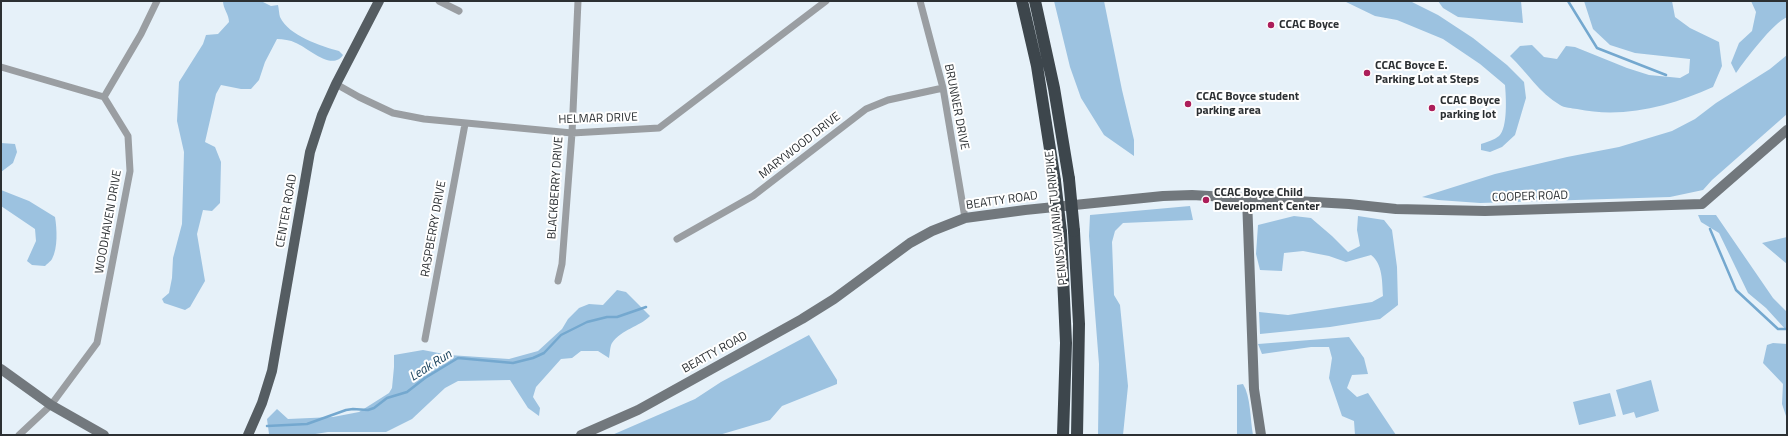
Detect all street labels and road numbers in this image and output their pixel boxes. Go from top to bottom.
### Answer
street label: BRUNNER DRIVE [941,63,971,151]
street label: HELMAR DRIVE [558,110,638,128]
street label: MARYWOOD DRIVE [756,110,844,182]
street label: BLACKBERRY DRIVE [545,136,567,240]
street label: PENNSYLVANIA TURNPIKE [1043,150,1071,286]
street label: WOODHAVEN DRIVE [93,169,125,275]
street label: CENTER ROAD [273,173,301,249]
street label: RASPBERRY DRIVE [418,180,450,278]
street label: COOPER ROAD [1492,188,1568,206]
street label: BEATTY ROAD [965,189,1039,213]
street label: BEATTY ROAD [680,329,750,377]

